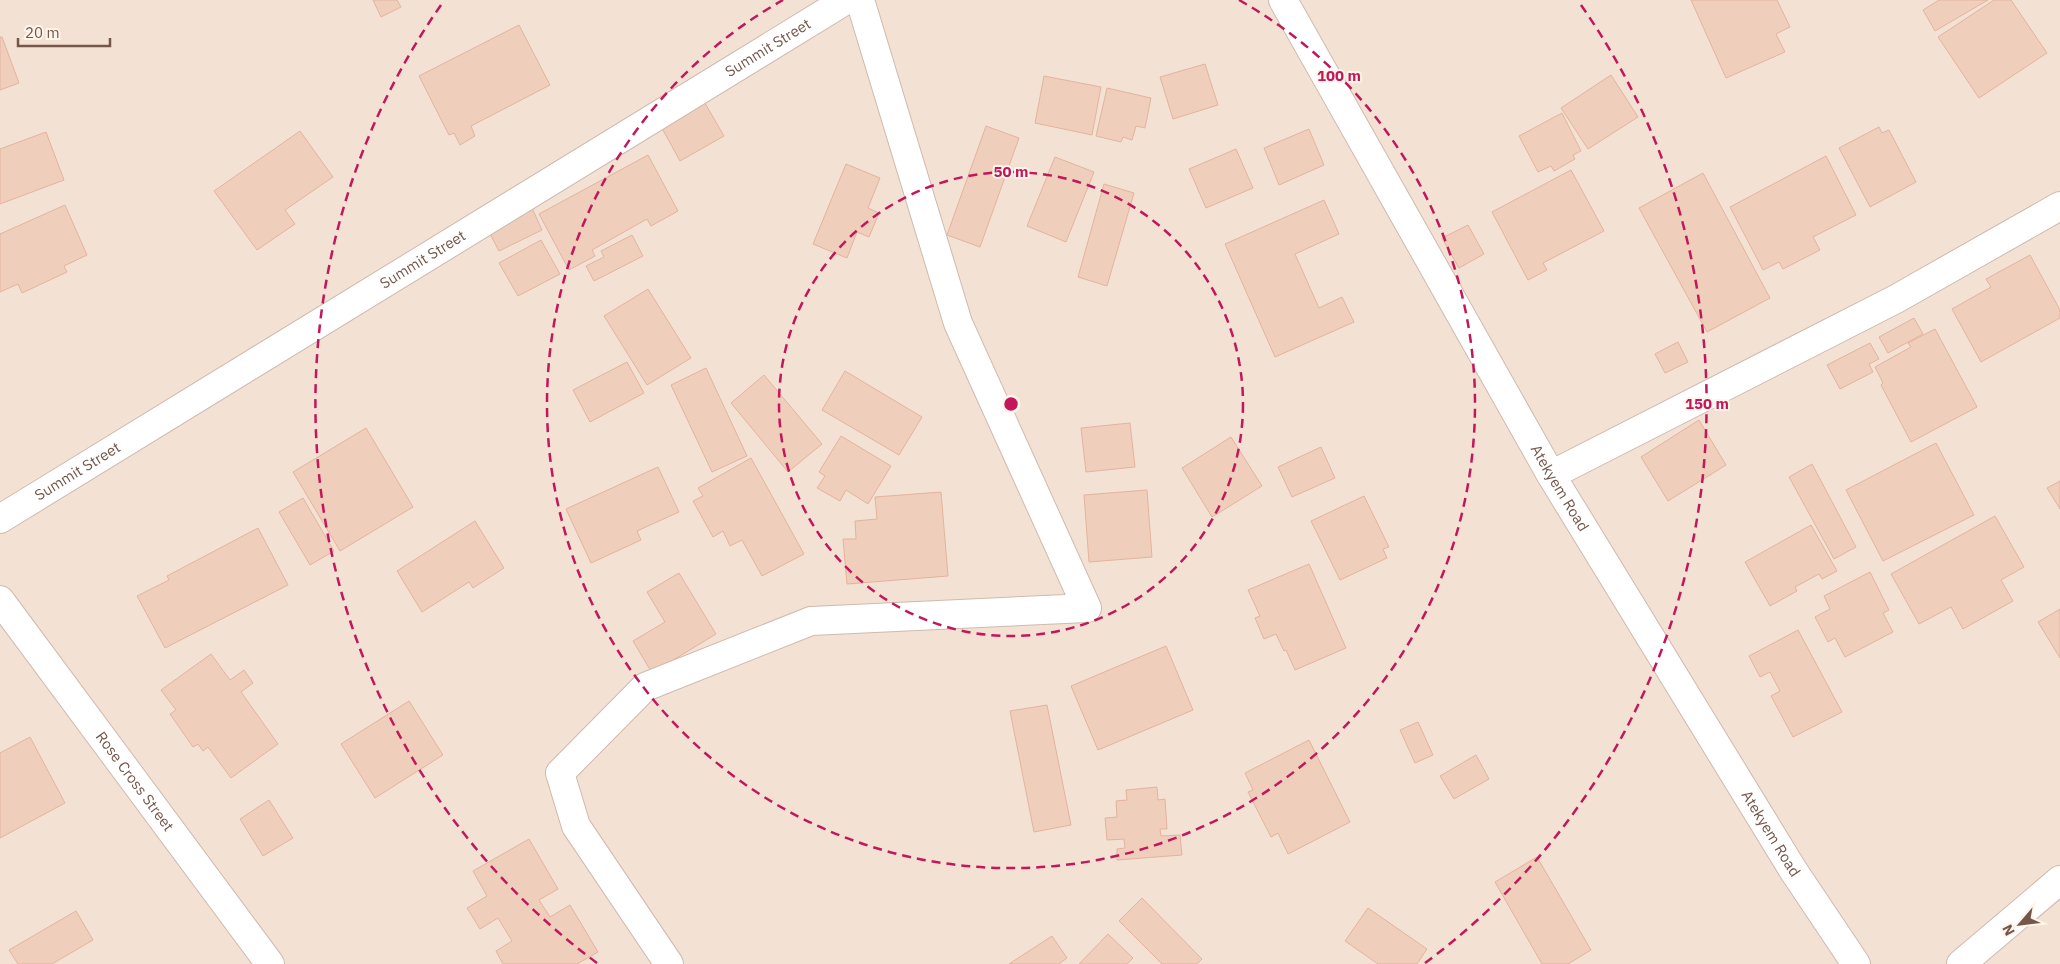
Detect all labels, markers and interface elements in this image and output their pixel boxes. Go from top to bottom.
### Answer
street label: Summit Street [721,14,814,81]
scale bar [18,15,110,47]
text: 20 m [25,23,60,42]
text: 100 m [1317,66,1361,85]
text: 50 m [994,162,1028,181]
street label: Summit Street [376,226,469,293]
text: 150 m [1685,394,1729,413]
centre of rings [1002,395,1020,413]
street label: Summit Street [31,437,124,505]
street label: Atekyem Road [1527,441,1593,535]
street label: Rose Cross Street [92,728,178,835]
street label: Atekyem Road [1738,787,1805,880]
north arrow [1995,899,2045,949]
text: N [1998,921,2019,939]

